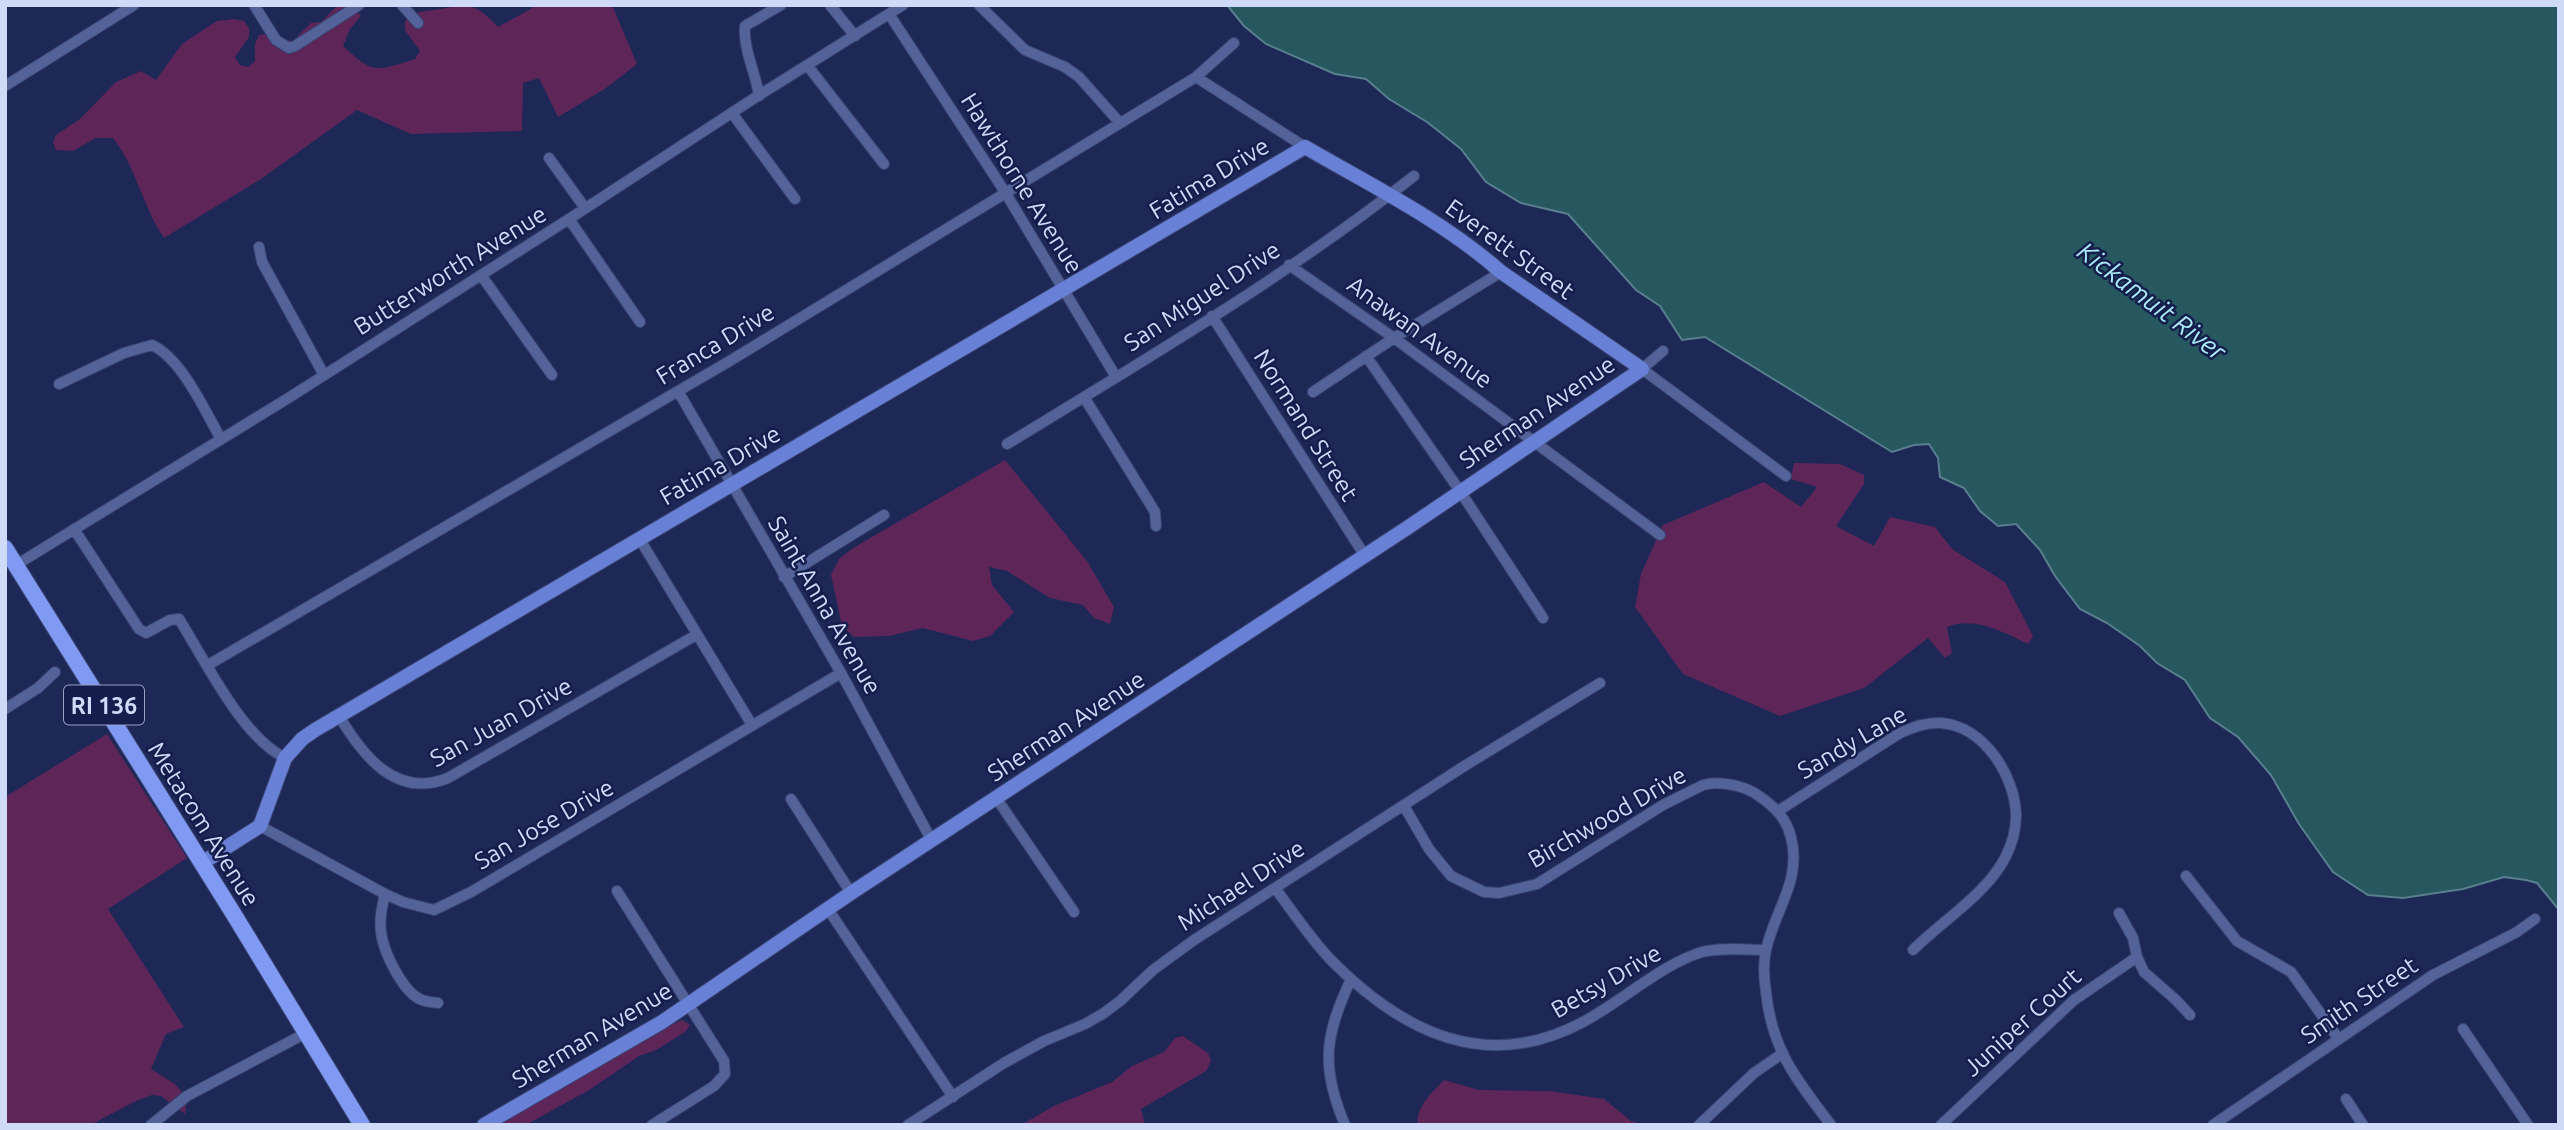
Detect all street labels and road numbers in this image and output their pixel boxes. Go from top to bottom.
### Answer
street label: Hawthorne Avenue [956,88,1088,278]
street label: Fatima Drive [1144,132,1274,224]
street label: Everett Street [1441,193,1580,305]
street label: Butterworth Avenue [349,200,551,340]
street label: San Miguel Drive [1119,236,1285,356]
street label: Anawan Avenue [1342,270,1498,394]
street label: Franca Drive [651,298,779,390]
street label: Normand Street [1249,344,1364,506]
street label: Sherman Avenue [1454,350,1620,474]
street label: Fatima Drive [655,420,785,510]
street label: Saint Anna Avenue [763,511,887,699]
street label: Sherman Avenue [982,665,1150,787]
street label: San Juan Drive [425,672,577,772]
road number: RI 136 [64,685,144,724]
street label: Sandy Lane [1793,700,1911,784]
street label: Metacom Avenue [143,737,265,911]
street label: Birchwood Drive [1523,761,1691,873]
street label: San Jose Drive [470,773,618,875]
street label: Michael Drive [1173,834,1309,936]
street label: Betsy Drive [1546,939,1666,1023]
street label: Smith Street [2296,951,2423,1049]
street label: Juniper Court [1958,962,2086,1082]
street label: Sherman Avenue [507,977,677,1093]

